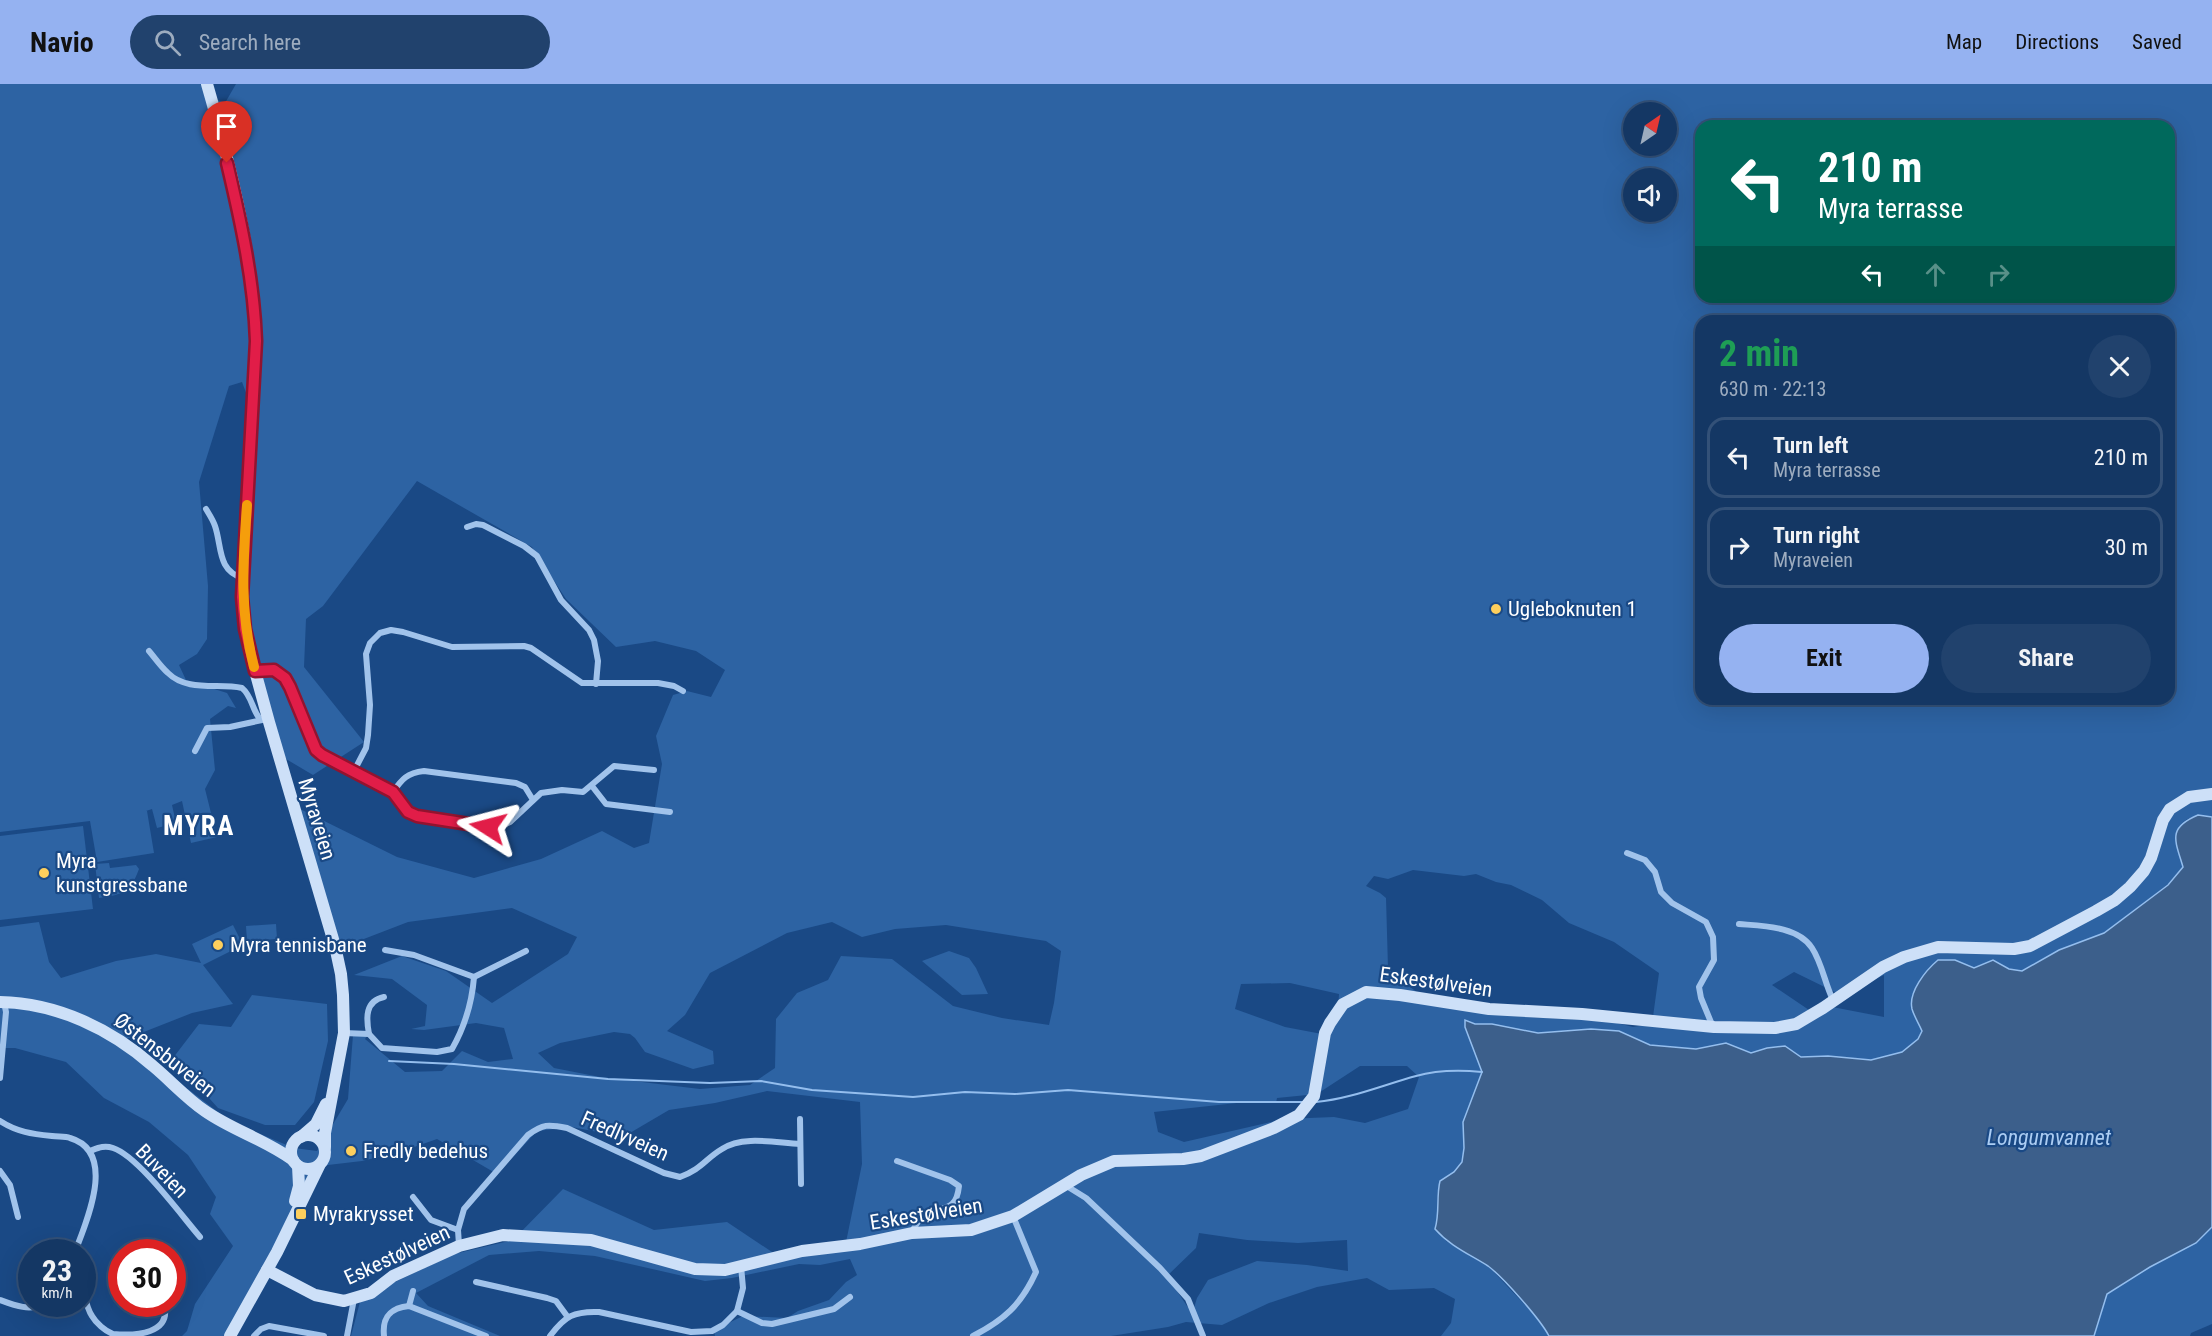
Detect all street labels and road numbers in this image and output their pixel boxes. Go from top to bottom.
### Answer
street label: Myraveien [293,775,341,863]
street label: Eskestølveien [1378,962,1494,1002]
street label: Østensbuveien [110,1008,220,1102]
street label: Fredlyveien [577,1106,673,1166]
street label: Buveien [131,1139,193,1203]
street label: Eskestølveien [868,1193,984,1235]
street label: Eskestølveien [340,1220,454,1290]

